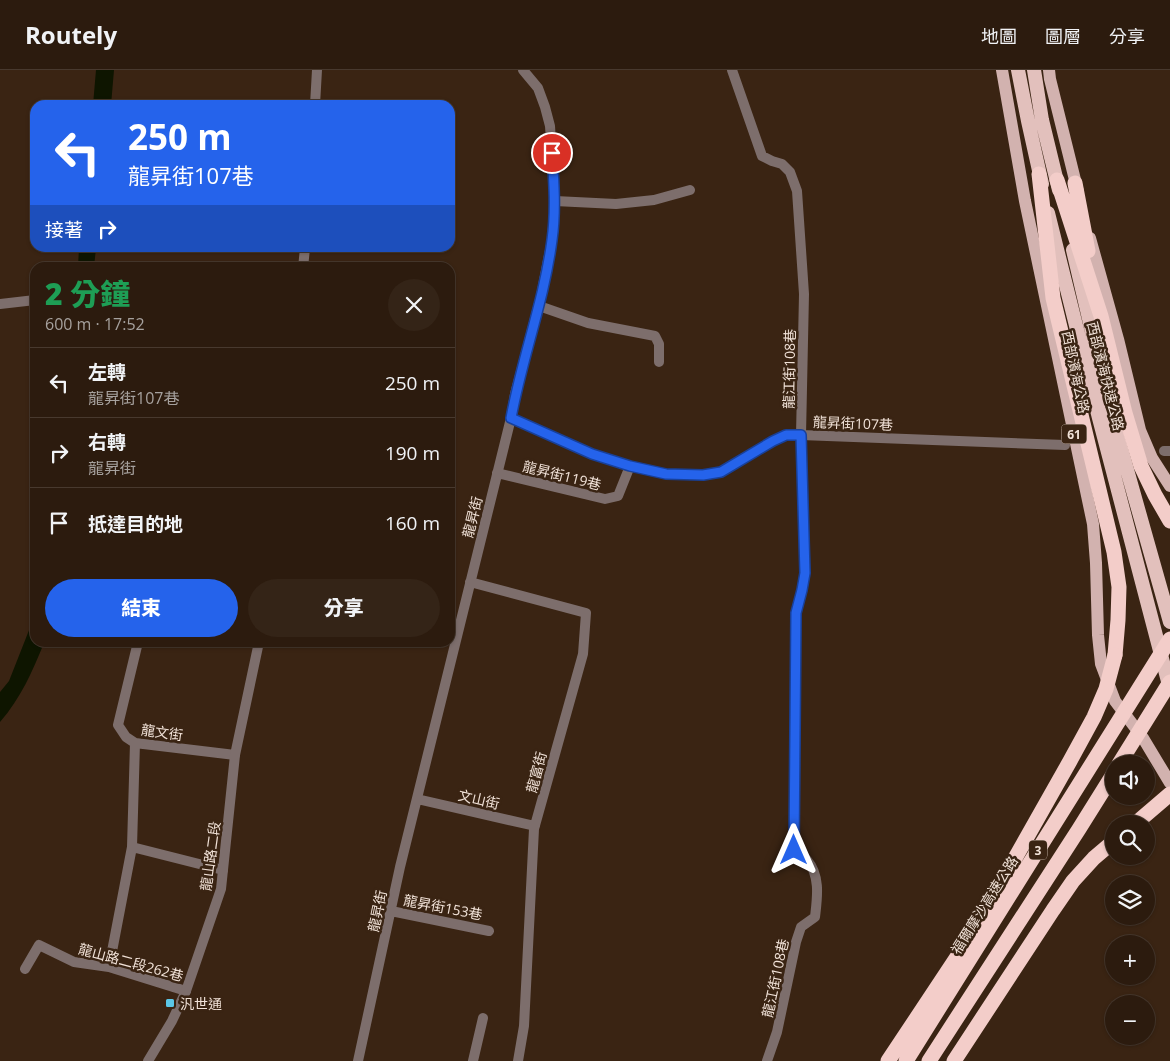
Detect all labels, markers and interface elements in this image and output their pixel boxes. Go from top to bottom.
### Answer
text: Routely [25,18,117,51]
text: 地圖 [981,24,1017,48]
text: 圖層 [1045,24,1081,48]
text: 分享 [1109,24,1145,48]
text: 250 m [128,113,232,160]
icon: left [45,120,110,185]
pin [531,132,573,174]
icon: arrive [538,139,566,167]
text: 龍昇街107巷 [128,160,254,190]
icon: right [93,215,121,243]
text: 接著 [45,217,83,243]
text: 2 分鐘 [45,273,130,314]
button: close [388,279,440,331]
text: 600 m · 17:52 [45,313,145,335]
street label: 西部濱海快速公路 [1083,319,1129,433]
street label: 龍江街108巷 [779,329,799,409]
street label: 西部濱海公路 [1058,329,1094,415]
text: 左轉 [88,359,126,385]
icon: left [45,369,73,397]
text: 250 m [385,370,440,396]
text: 龍昇街107巷 [88,387,179,409]
street label: 龍昇街107巷 [813,412,893,434]
road number: 61 [1062,424,1086,444]
text: 右轉 [88,429,126,455]
icon: right [45,439,73,467]
text: 190 m [385,440,440,466]
street label: 龍昇街119巷 [521,456,603,494]
text: 龍昇街 [88,457,136,479]
street label: 龍昇街 [458,494,486,540]
icon: arrive [45,509,73,537]
text: 160 m [385,510,440,536]
text: 抵達目的地 [88,511,183,537]
button: 結束 [45,579,238,637]
button: 分享 [248,579,440,637]
street label: 龍文街 [140,720,184,744]
street label: 龍富街 [521,749,551,795]
map controls [1105,755,1155,1045]
button: sound [1105,755,1155,805]
street label: 文山街 [456,785,502,813]
button: search [1105,815,1155,865]
street label: 龍山路二段 [196,820,224,892]
position arrow [767,823,819,875]
road number: 3 [1029,840,1047,860]
street label: 福爾摩沙高速公路 [946,852,1022,958]
button: layers [1105,875,1155,925]
street label: 龍昇街 [363,888,391,934]
street label: 龍昇街153巷 [402,890,484,924]
button: + [1105,935,1155,985]
street label: 龍江街108巷 [757,937,793,1019]
street label: 龍山路二段262巷 [76,939,186,985]
place label: 汎世通 [180,994,222,1013]
button: − [1105,995,1155,1045]
marker: 汎世通 [164,997,176,1009]

